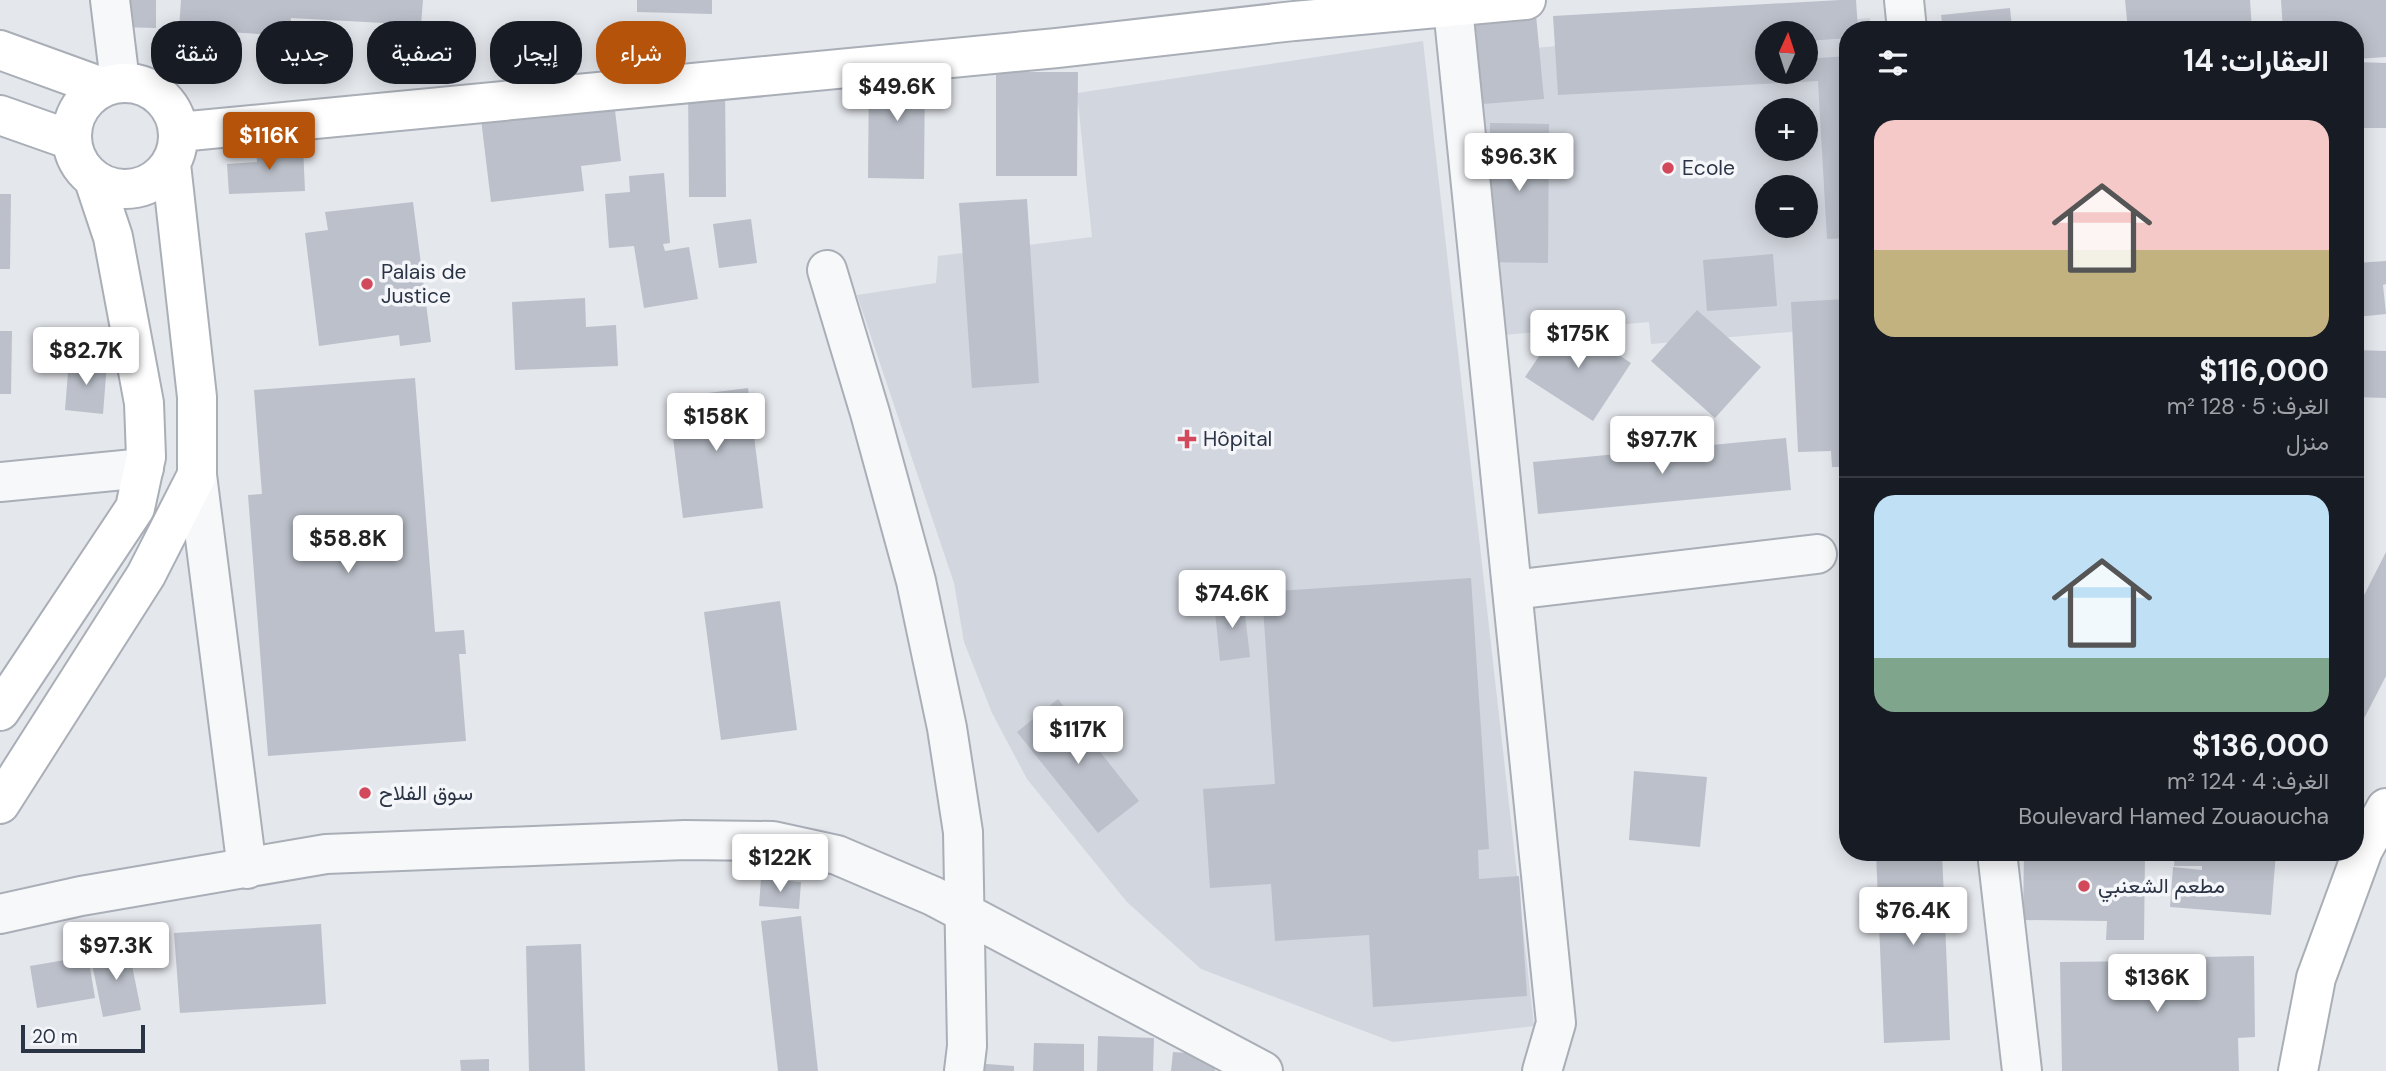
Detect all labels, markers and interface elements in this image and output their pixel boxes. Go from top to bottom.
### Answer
chip: شقة [151,21,242,84]
chip: جديد [256,21,353,84]
chip: تصفية [367,21,476,84]
chip: إيجار [490,21,582,84]
chip: شراء [596,21,686,84]
north arrow [1755,21,1818,84]
map controls [1755,21,1818,238]
text: العقارات: 14 [2183,41,2329,80]
icon: filters [1874,44,1912,82]
pin: $49.6K [840,64,954,123]
text: $49.6K [858,71,936,101]
button: + [1755,98,1818,161]
pin: $116K [220,113,318,172]
text: $116K [239,120,299,150]
pin: $96.3K [1462,134,1576,193]
text: $96.3K [1481,141,1558,171]
place label: Ecole [1682,154,1735,182]
marker: Ecole [1660,160,1676,176]
icon: home [2039,165,2165,291]
button: − [1755,175,1818,238]
place label: Palais de Justice [381,258,467,310]
marker: Palais de Justice [359,276,375,292]
pin: $175K [1529,310,1627,370]
text: $175K [1546,318,1610,348]
pin: $82.7K [29,328,143,387]
text: $82.7K [49,335,123,365]
text: $116,000 [2199,351,2329,390]
text: الغرف: 5 · 128 m² [2167,391,2329,421]
pin: $158K [667,393,765,453]
text: $158K [683,401,749,431]
pin: $97.7K [1605,416,1719,476]
text: $97.7K [1626,424,1698,454]
place label: Hôpital [1203,425,1272,453]
text: منزل [2286,427,2329,457]
marker: Hôpital [1177,429,1197,449]
pin: $58.8K [291,516,405,575]
text: $58.8K [309,523,387,553]
icon: home [2039,540,2165,666]
pin: $74.6K [1175,570,1289,630]
text: $74.6K [1195,578,1269,608]
pin: $117K [1029,706,1127,766]
text: $117K [1049,714,1107,744]
text: $136,000 [2192,726,2329,765]
text: الغرف: 4 · 124 m² [2167,766,2329,796]
place label: سوق الفلاح [379,779,473,807]
marker: سوق الفلاح [357,785,373,801]
text: Boulevard Hamed Zouaoucha [2018,801,2329,831]
pin: $122K [731,834,829,894]
text: $122K [748,842,812,872]
place label: مطعم الشعنبي [2098,872,2225,903]
marker: مطعم الشعنبي [2076,878,2092,894]
pin: $76.4K [1856,888,1970,947]
text: $76.4K [1875,895,1951,925]
pin: $97.3K [59,922,173,982]
text: $97.3K [79,930,153,960]
pin: $136K [2108,954,2206,1014]
text: $136K [2124,962,2190,992]
scale bar [21,1022,145,1054]
text: 20 m [32,1024,78,1049]

